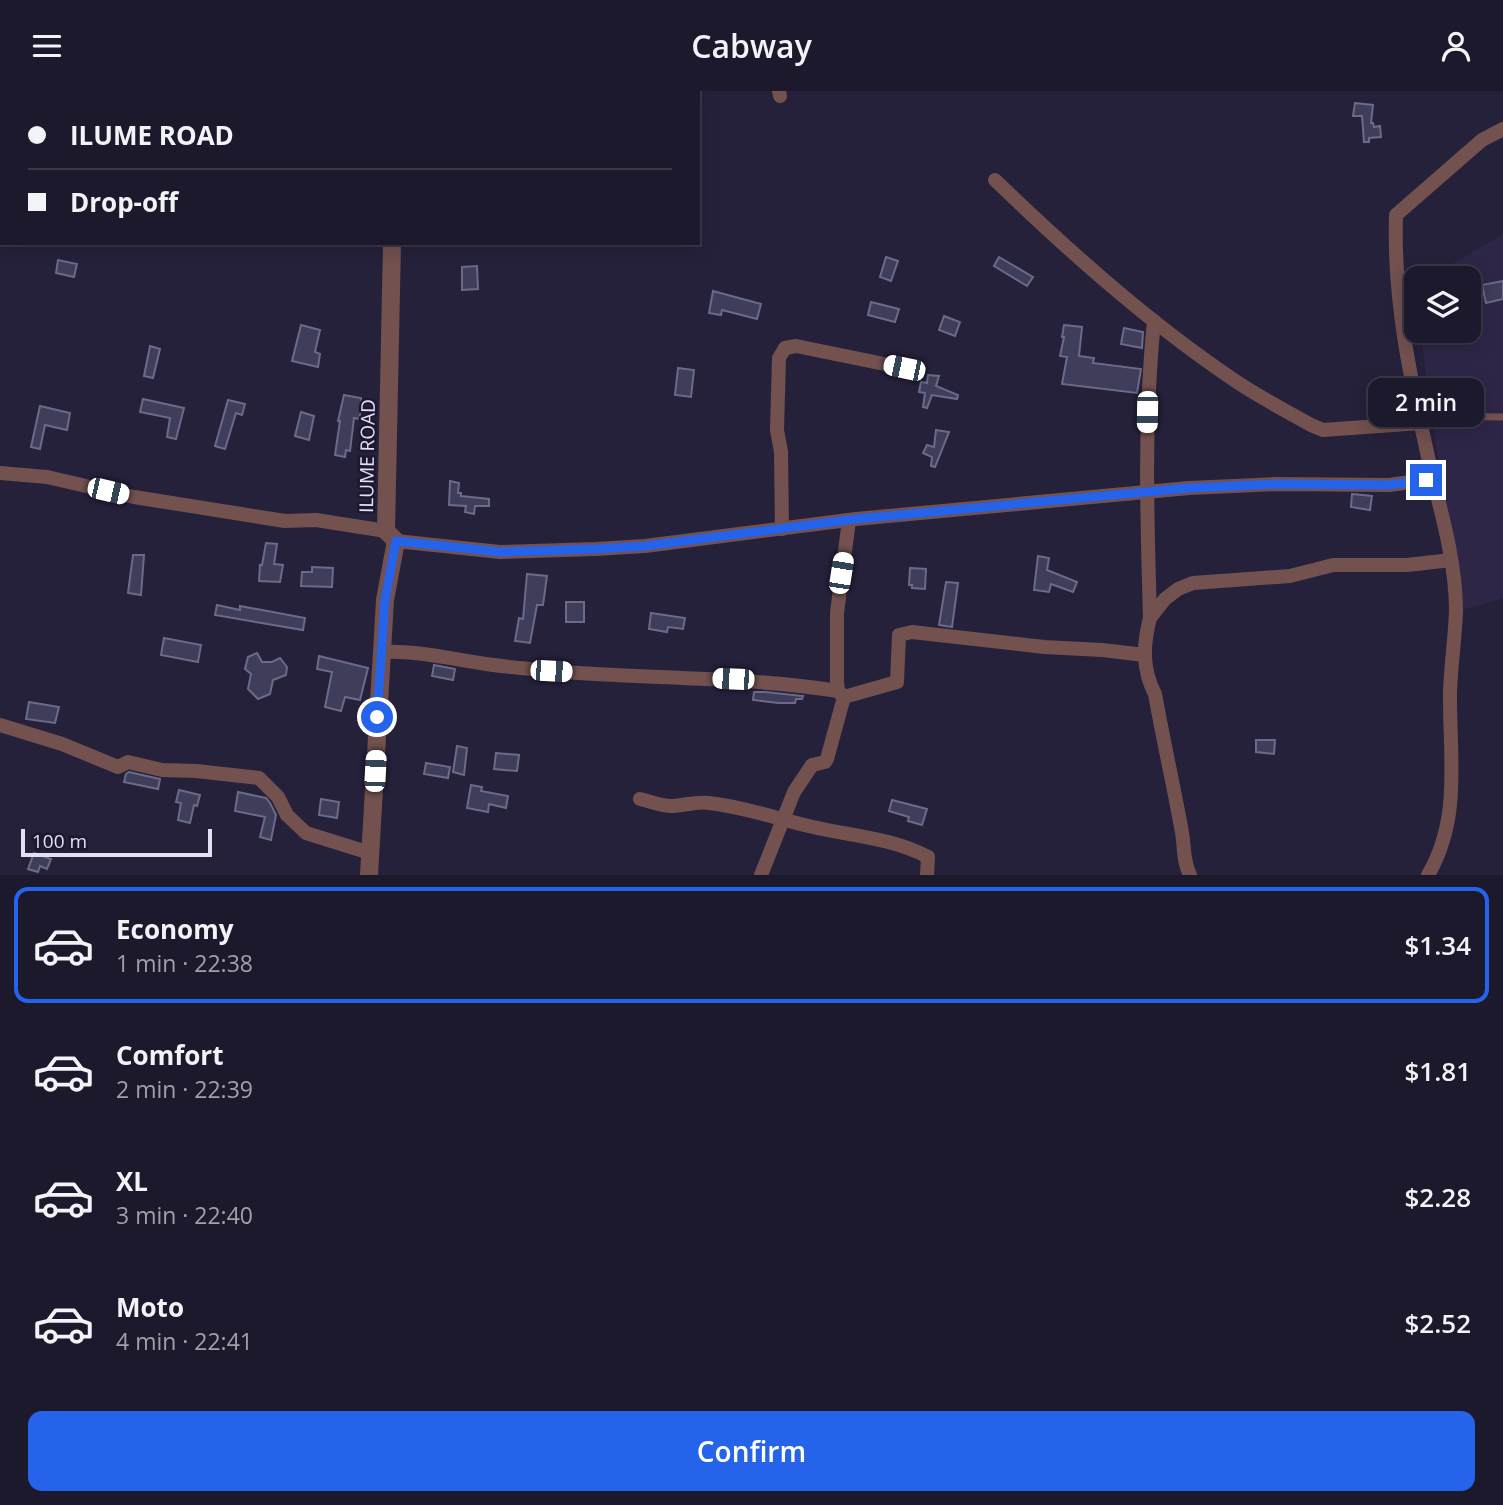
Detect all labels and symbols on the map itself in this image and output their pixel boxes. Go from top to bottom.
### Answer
car [882,353,927,383]
callout: 2 min [1368,379,1484,427]
car [1137,391,1158,433]
street label: ILUME ROAD [353,399,381,513]
route end [1410,464,1442,496]
car [86,476,131,506]
car [828,551,855,595]
car [530,659,573,683]
car [712,668,755,690]
route start [361,701,393,733]
car [364,749,387,793]
scale bar [21,826,212,858]

